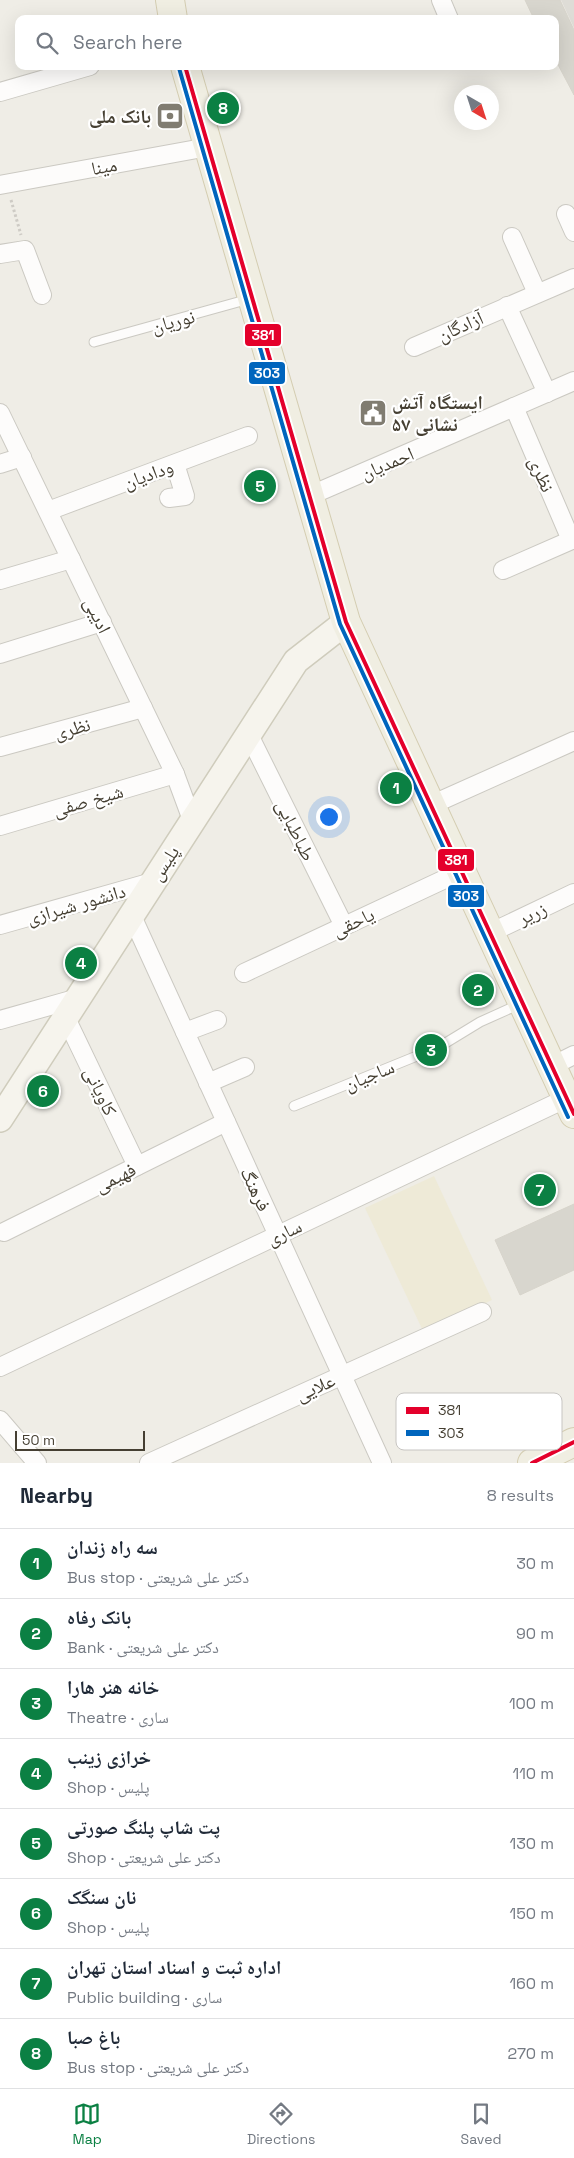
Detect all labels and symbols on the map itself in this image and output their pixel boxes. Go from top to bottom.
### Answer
north arrow [454,85,499,130]
pin: 8 [207,89,239,127]
bank icon: بانک ملی [155,101,185,131]
place label: بانک ملی [89,104,151,129]
street label: مینا [89,152,119,181]
street label: نوریان [149,304,198,339]
street label: آزادگان [433,305,488,348]
line badge: 381 [244,323,282,347]
text: 381 [251,326,275,344]
line badge: 303 [248,361,286,385]
text: 303 [254,364,280,382]
place label: ایستگاه آتش نشانی ۵۷ [392,390,483,437]
public building icon: ایستگاه آتش نشانی ۵۷ [358,398,388,428]
street label: احمدیان [357,441,418,486]
street label: نظری [523,452,560,496]
street label: ودادیان [120,454,177,495]
pin: 5 [244,467,276,505]
street label: ادیبی [78,593,117,638]
street label: نظری [51,712,93,745]
pin: 1 [380,769,412,807]
street label: شیخ صفی [50,779,126,822]
street label: طباطبایی [270,795,321,865]
your location [316,804,342,830]
street label: پلیس [144,841,185,886]
line badge: 381 [437,848,475,872]
text: 381 [444,851,468,869]
street label: دانشور شیرازی [24,878,129,931]
line badge: 303 [447,884,485,908]
text: 303 [453,887,479,905]
street label: زریر [513,896,551,931]
street label: یاحقی [328,902,378,943]
pin: 4 [65,944,97,982]
pin: 2 [462,971,494,1009]
pin: 3 [415,1031,447,1069]
street label: ساجیان [340,1054,398,1097]
street label: کاویانی [78,1063,123,1120]
pin: 6 [27,1072,59,1110]
street label: فهیمی [90,1157,140,1198]
street label: فرهنگ [235,1163,277,1215]
pin: 7 [524,1171,556,1209]
street label: ساری [262,1213,306,1251]
street label: علایی [291,1368,339,1407]
legend [396,1393,562,1450]
text: 381 [438,1401,461,1419]
text: 303 [438,1424,464,1442]
scale bar [15,1428,145,1451]

